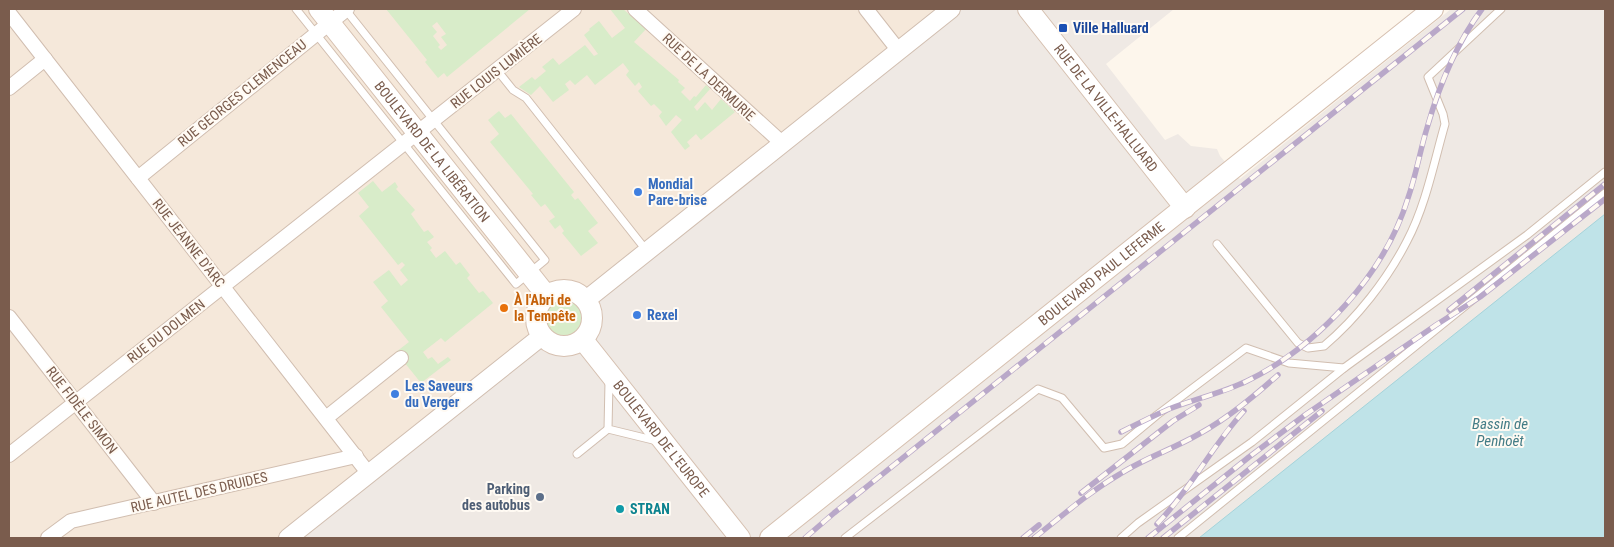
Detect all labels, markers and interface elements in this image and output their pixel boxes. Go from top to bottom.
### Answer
place label: Ville Halluard [1073,20,1149,36]
marker: Ville Halluard [1057,22,1069,34]
street label: RUE LOUIS LUMIÈRE [447,30,545,112]
street label: RUE DE LA DERMURIE [660,30,759,124]
street label: RUE GEORGES CLEMENCEAU [175,36,310,150]
street label: RUE DE LA VILLE-HALLUARD [1051,41,1161,175]
street label: BOULEVARD DE LA LIBÉRATION [371,78,493,225]
place label: Mondial Pare-brise [648,176,707,208]
marker: Mondial Pare-brise [632,186,644,198]
street label: RUE JEANNE D'ARC [149,196,229,290]
street label: BOULEVARD PAUL LEFERME [1035,218,1168,329]
place label: À l'Abri de la Tempête [514,291,576,324]
street label: RUE DU DOLMEN [124,296,208,366]
marker: À l'Abri de la Tempête [498,302,510,314]
place label: Rexel [647,307,678,323]
marker: Rexel [631,309,643,321]
street label: RUE FIDÈLE SIMON [43,363,122,457]
street label: BOULEVARD DE L'EUROPE [610,377,712,500]
place label: Les Saveurs du Verger [405,378,473,410]
marker: Les Saveurs du Verger [389,388,401,400]
water label: Bassin de Penhoët [1472,415,1528,450]
street label: RUE AUTEL DES DRUIDES [129,468,269,516]
place label: Parking des autobus [462,481,530,513]
marker: Parking des autobus [534,491,546,503]
place label: STRAN [630,501,670,517]
marker: STRAN [614,503,626,515]

